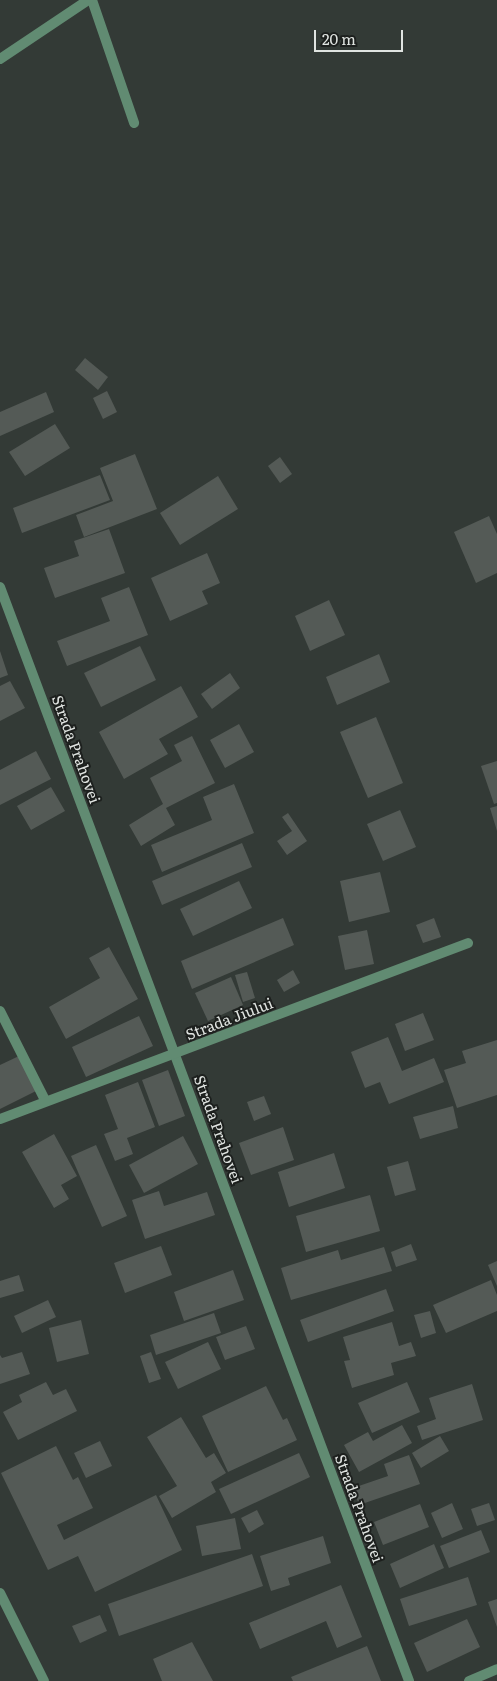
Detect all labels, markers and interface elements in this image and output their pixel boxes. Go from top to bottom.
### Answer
scale bar [317,20,406,52]
text: 20 m [322,27,356,50]
street label: Strada Prahovei [49,692,105,806]
street label: Strada Jiului [183,993,275,1043]
street label: Strada Prahovei [191,1072,247,1186]
street label: Strada Prahovei [332,1451,388,1565]

